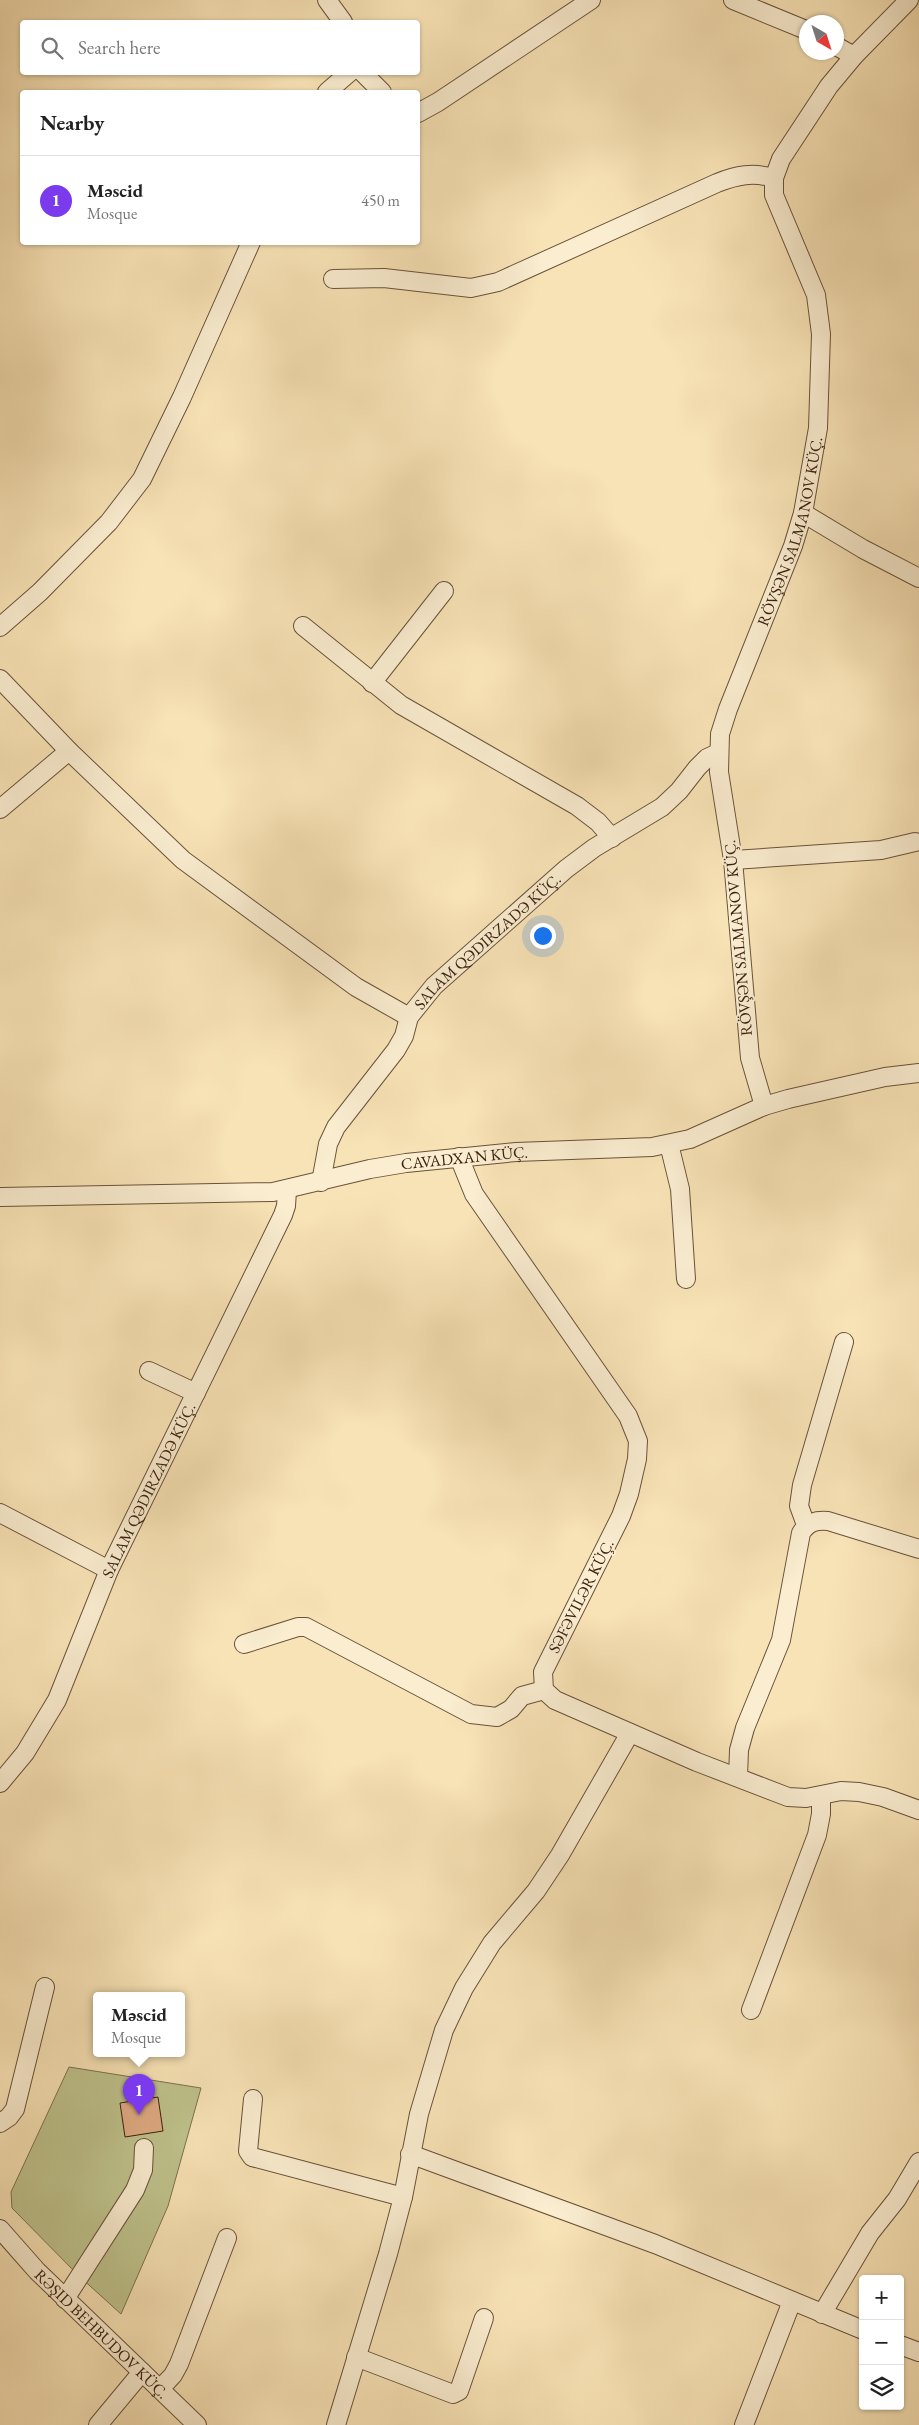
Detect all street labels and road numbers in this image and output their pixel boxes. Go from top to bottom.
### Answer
street label: RÖVŞƏN SALMANOV KÜÇ. [752,435,827,629]
street label: RÖVŞƏN SALMANOV KÜÇ. [719,839,757,1037]
street label: SALAM QƏDIRZADƏ KÜÇ. [409,868,565,1014]
street label: CAVADXAN KÜÇ. [400,1141,528,1174]
street label: SALAM QƏDIRZADƏ KÜÇ. [97,1399,200,1581]
street label: SƏFƏVILƏR KÜÇ. [543,1536,619,1656]
street label: RƏŞID BEHBUDOV KÜÇ. [30,2264,173,2403]

